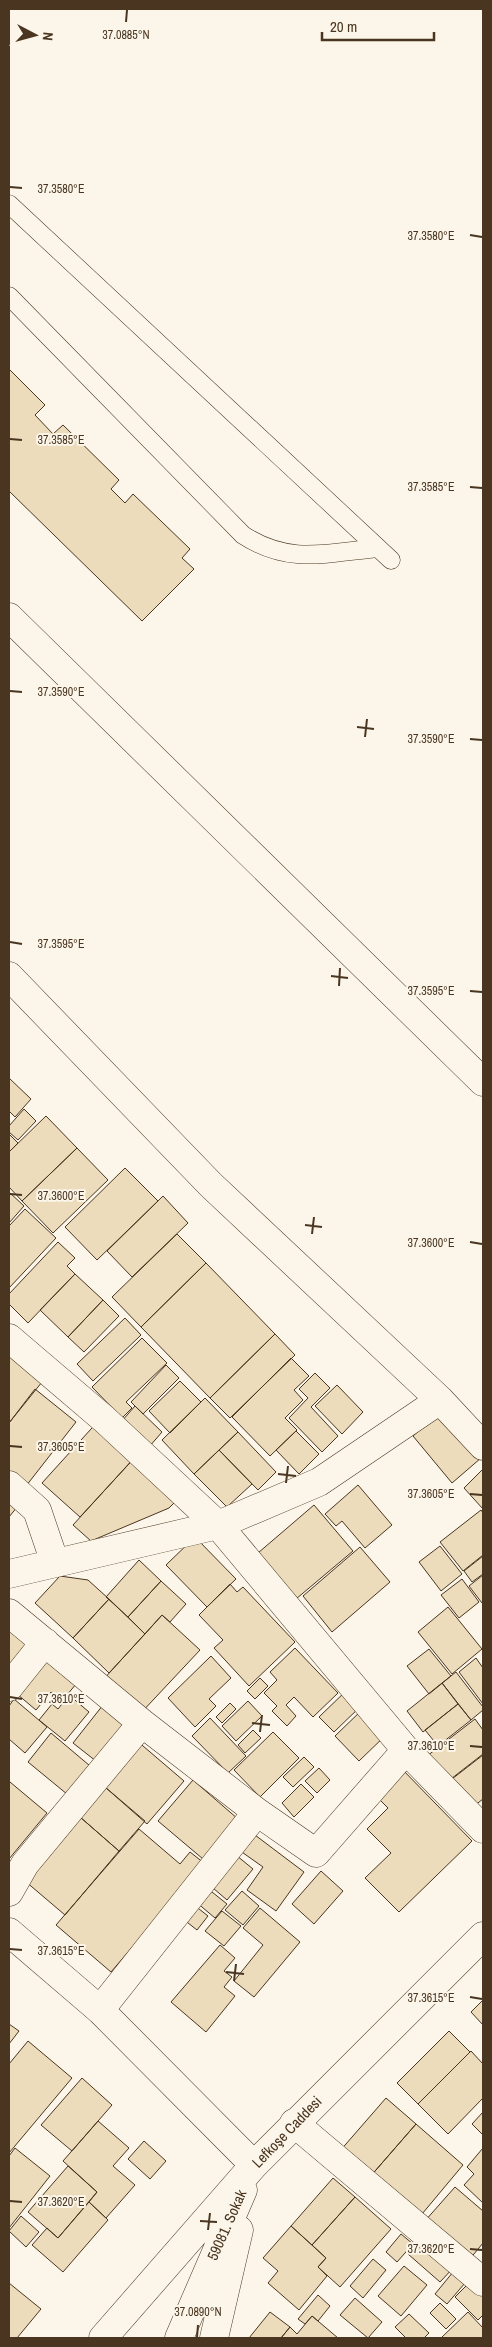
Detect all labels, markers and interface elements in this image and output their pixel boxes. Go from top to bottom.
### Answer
north arrow [10,10,60,60]
scale bar [322,10,434,42]
text: 20 m [330,16,357,37]
text: 37.0885°N [102,27,150,43]
text: N [39,31,57,41]
text: 37.3580°E [38,181,84,197]
text: 37.3580°E [408,228,454,244]
text: 37.3585°E [38,432,84,448]
text: 37.3585°E [408,479,454,495]
text: 37.3590°E [38,684,84,700]
text: 37.3590°E [408,731,454,747]
text: 37.3595°E [38,936,84,952]
text: 37.3595°E [408,983,454,999]
text: 37.3600°E [38,1188,84,1204]
text: 37.3600°E [408,1235,454,1251]
text: 37.3605°E [38,1439,84,1455]
text: 37.3605°E [408,1486,454,1502]
text: 37.3610°E [38,1691,84,1707]
text: 37.3610°E [408,1738,454,1754]
text: 37.3615°E [38,1943,84,1959]
text: 37.3615°E [408,1990,454,2006]
street label: Lefkoşe Caddesi [247,2091,326,2172]
street label: 59081. Sokak [202,2185,252,2263]
text: 37.3620°E [38,2194,84,2210]
text: 37.3620°E [408,2241,454,2257]
text: 37.0890°N [174,2304,222,2320]

